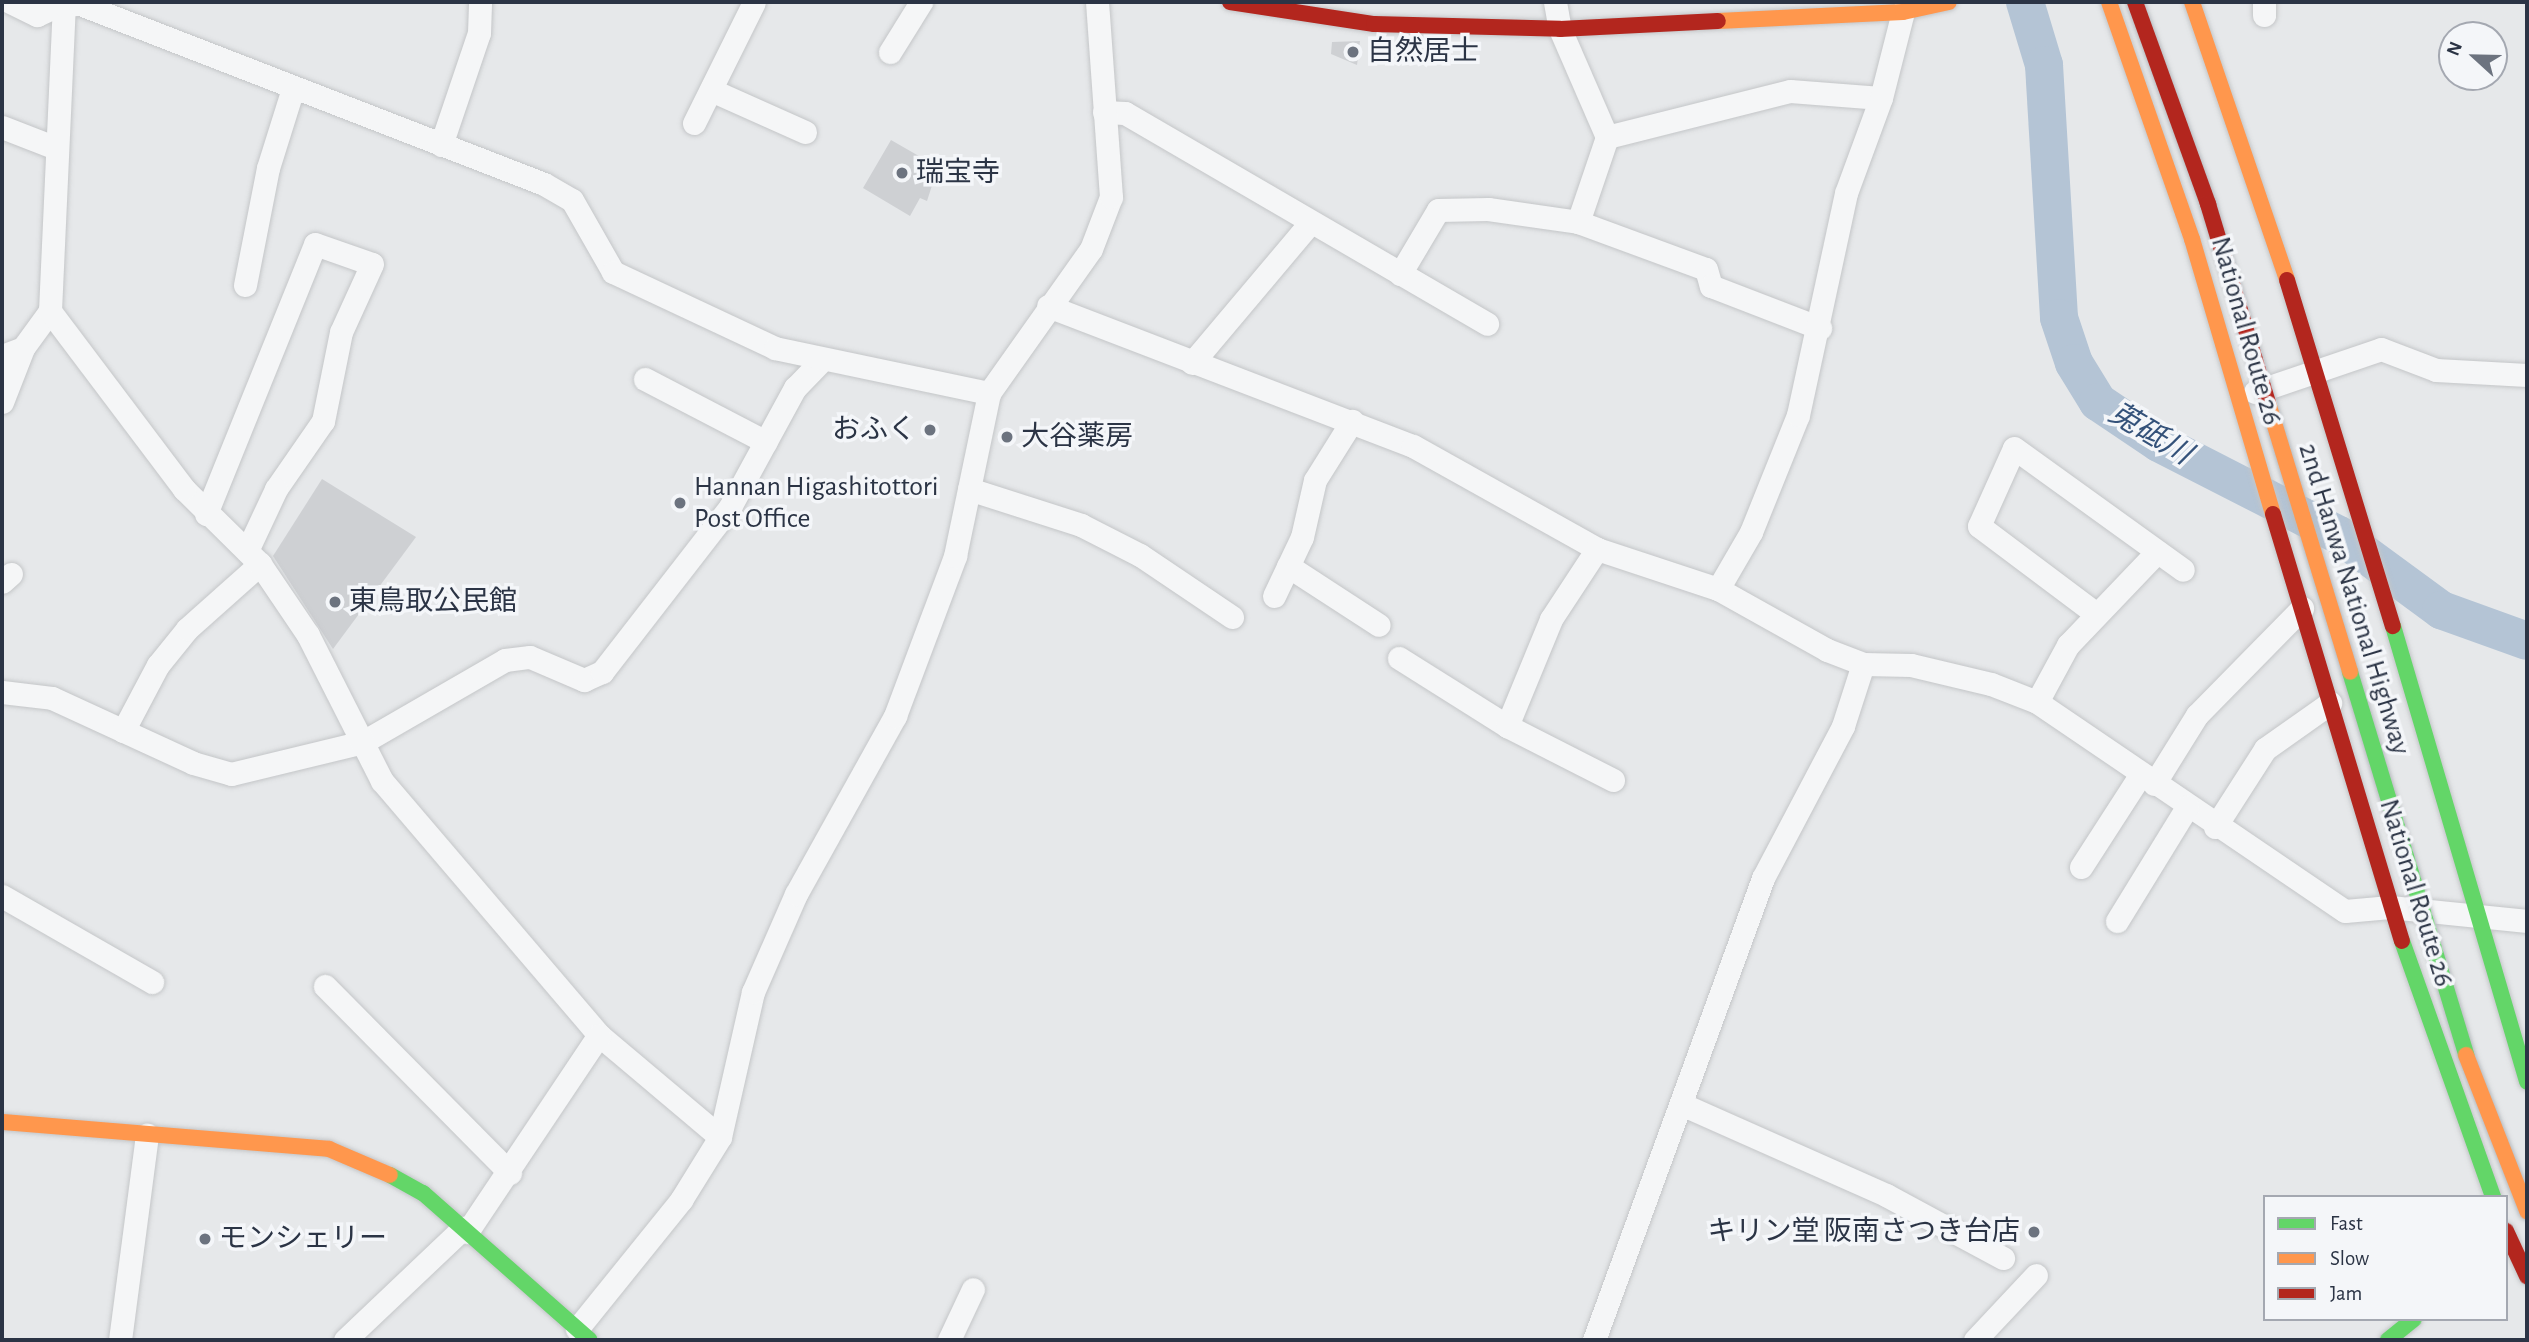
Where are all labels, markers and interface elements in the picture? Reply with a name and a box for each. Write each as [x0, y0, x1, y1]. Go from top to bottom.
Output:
north arrow [2438, 21, 2508, 91]
place label: 自然居士 [1367, 35, 1479, 69]
text: N [2444, 39, 2466, 58]
marker: 自然居士 [1345, 44, 1361, 60]
place label: 瑞宝寺 [916, 156, 1000, 190]
marker: 瑞宝寺 [894, 165, 910, 181]
street label: National Route 26 [2203, 233, 2289, 429]
water label: 莵砥川 [2102, 395, 2198, 473]
place label: おふく [832, 413, 916, 447]
place label: 大谷薬房 [1021, 420, 1133, 454]
marker: おふく [922, 422, 938, 438]
marker: 大谷薬房 [999, 429, 1015, 445]
street label: 2nd Hanwa National Highway [2291, 439, 2417, 759]
place label: Hannan Higashitottori Post Office [694, 470, 938, 536]
marker: Hannan Higashitottori Post Office [672, 495, 688, 511]
place label: 東鳥取公民館 [349, 585, 517, 619]
marker: 東鳥取公民館 [327, 594, 343, 610]
street label: National Route 26 [2372, 795, 2460, 991]
legend [2263, 1195, 2508, 1321]
text: Fast [2330, 1213, 2363, 1234]
place label: キリン堂 阪南さつき台店 [1707, 1215, 2020, 1249]
place label: モンシェリー [219, 1222, 387, 1256]
marker: キリン堂 阪南さつき台店 [2026, 1224, 2042, 1240]
marker: モンシェリー [197, 1231, 213, 1247]
text: Slow [2330, 1248, 2369, 1269]
text: Jam [2330, 1283, 2362, 1304]

